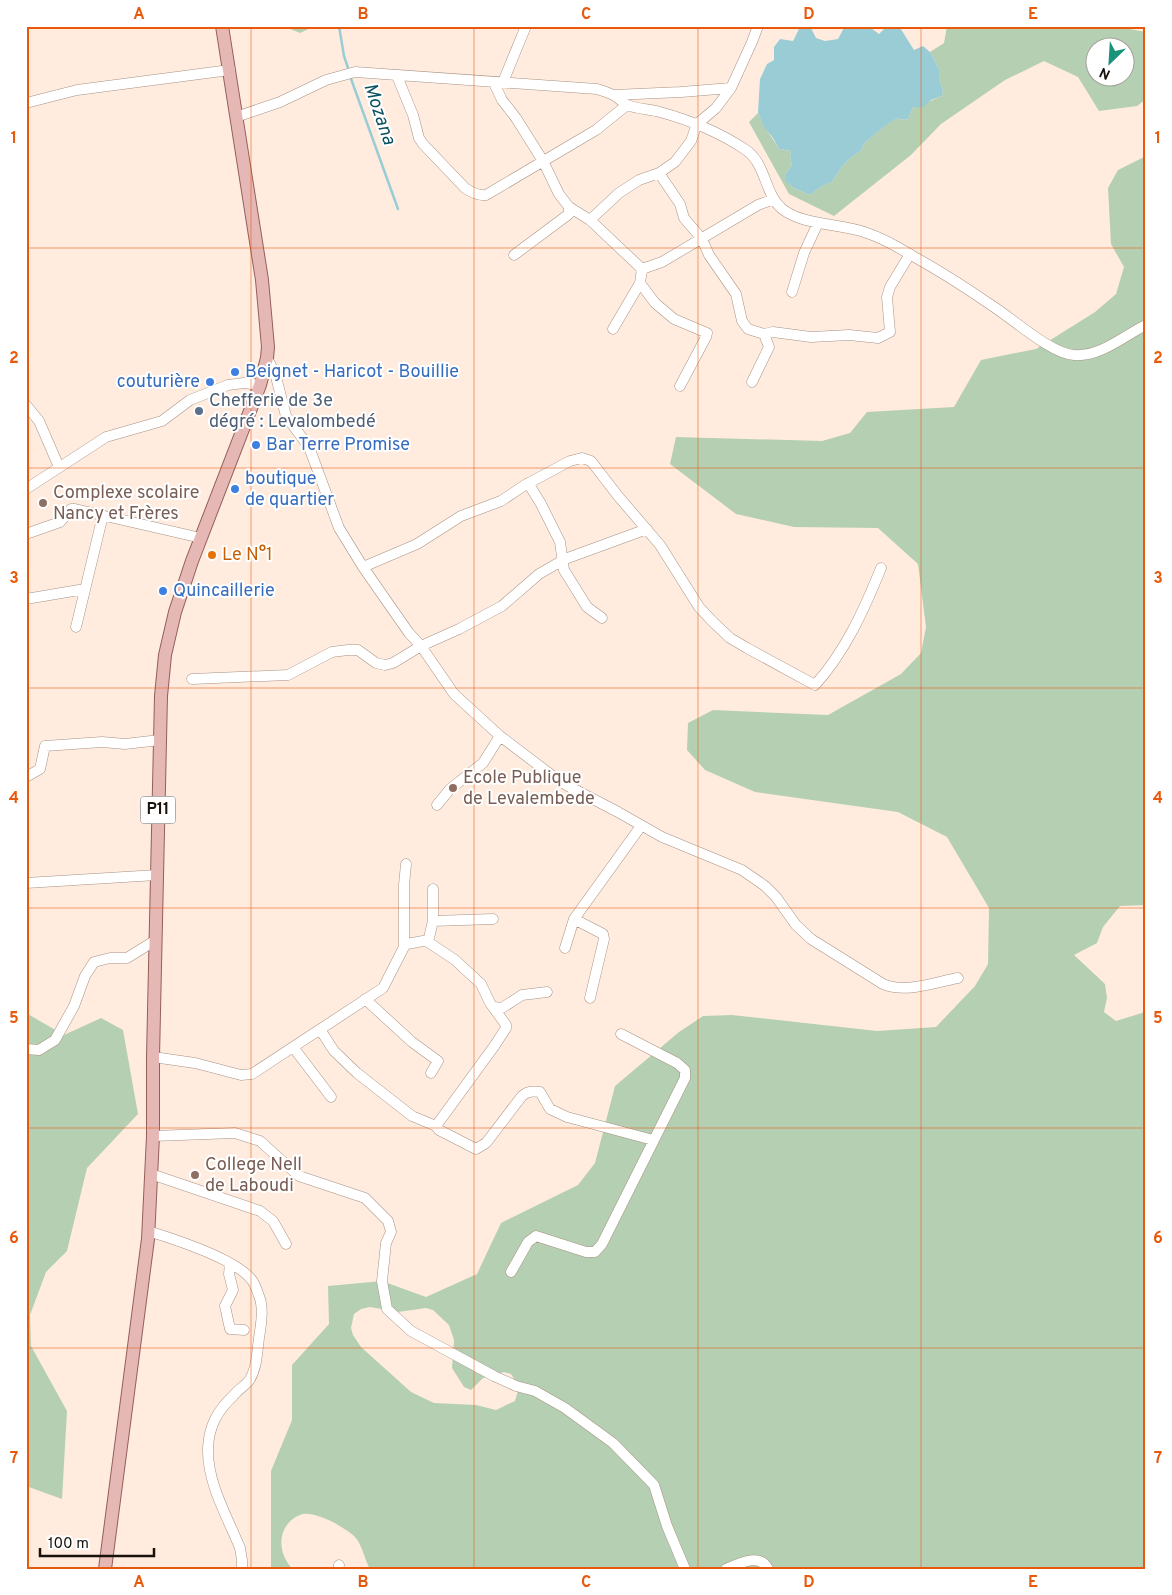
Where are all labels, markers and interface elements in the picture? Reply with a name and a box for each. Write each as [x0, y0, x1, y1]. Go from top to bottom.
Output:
text: A [133, 5, 145, 25]
text: B [357, 5, 369, 25]
text: C [581, 5, 591, 25]
text: D [803, 5, 815, 25]
text: E [1028, 5, 1038, 25]
north arrow [1084, 38, 1134, 88]
text: N [1097, 63, 1113, 82]
water label: Mozana [357, 80, 401, 148]
text: 1 [11, 129, 17, 149]
text: 1 [1155, 129, 1161, 149]
text: 2 [9, 349, 19, 369]
text: 2 [1153, 349, 1163, 369]
place label: Beignet - Haricot - Bouillie [245, 361, 459, 384]
marker: Beignet - Haricot - Bouillie [229, 366, 241, 378]
place label: couturière [117, 371, 200, 394]
marker: couturière [204, 376, 216, 388]
place label: Chefferie de 3e dégré : Levalombedé [209, 390, 376, 434]
marker: Chefferie de 3e dégré : Levalombedé [193, 405, 205, 417]
place label: Bar Terre Promise [266, 434, 410, 457]
marker: Bar Terre Promise [250, 439, 262, 451]
place label: boutique de quartier [245, 468, 334, 512]
place label: Complexe scolaire Nancy et Frères [53, 482, 199, 526]
marker: boutique de quartier [229, 483, 241, 495]
marker: Complexe scolaire Nancy et Frères [37, 497, 49, 509]
place label: Le N°1 [222, 544, 273, 567]
marker: Le N°1 [206, 549, 218, 561]
text: 3 [9, 569, 19, 589]
text: 3 [1153, 569, 1163, 589]
place label: Quincaillerie [173, 580, 275, 603]
marker: Quincaillerie [157, 585, 169, 597]
place label: Ecole Publique de Levalembede [463, 767, 595, 811]
marker: Ecole Publique de Levalembede [447, 782, 459, 794]
text: 4 [9, 789, 19, 809]
text: 4 [1153, 789, 1163, 809]
road number: P11 [140, 796, 176, 824]
text: 5 [9, 1009, 19, 1029]
text: 5 [1153, 1009, 1163, 1029]
place label: College Nell de Laboudi [205, 1154, 302, 1198]
marker: College Nell de Laboudi [189, 1169, 201, 1181]
text: 6 [9, 1229, 19, 1249]
text: 6 [1153, 1229, 1163, 1249]
text: 7 [10, 1449, 18, 1469]
text: 7 [1154, 1449, 1162, 1469]
scale bar [40, 1525, 154, 1557]
text: 100 m [48, 1535, 89, 1554]
text: A [133, 1573, 145, 1593]
text: B [357, 1573, 369, 1593]
text: C [581, 1573, 591, 1593]
text: D [803, 1573, 815, 1593]
text: E [1028, 1573, 1038, 1593]

